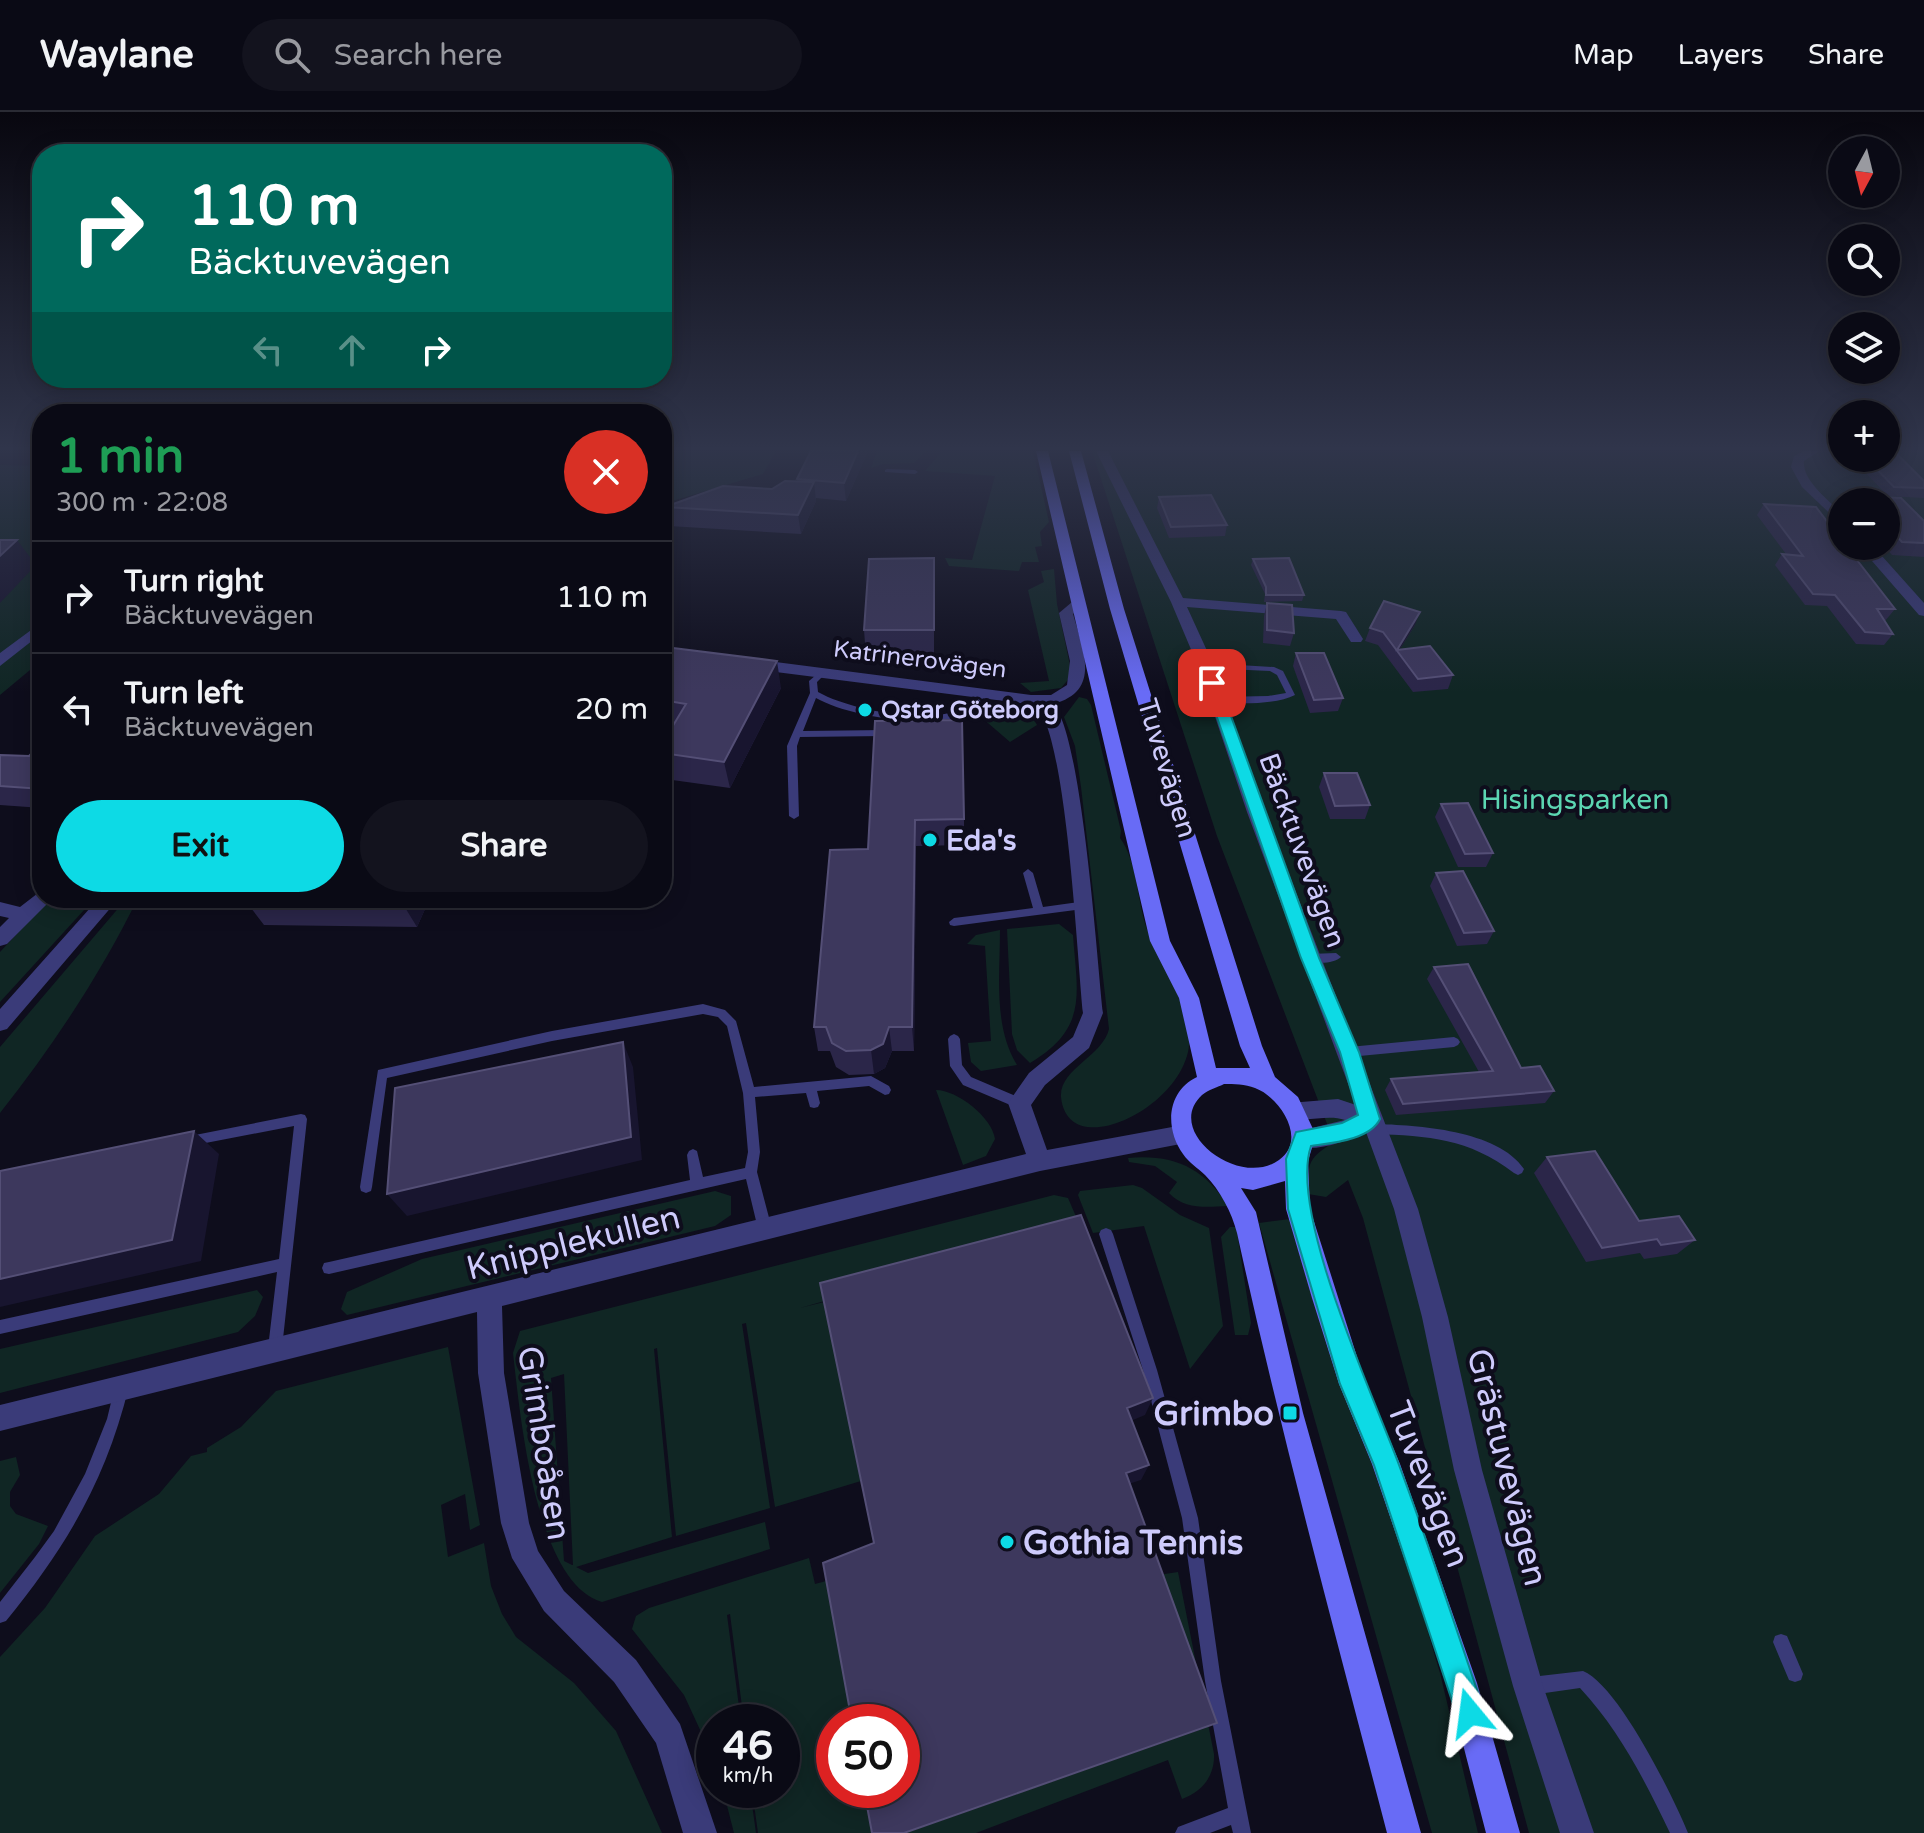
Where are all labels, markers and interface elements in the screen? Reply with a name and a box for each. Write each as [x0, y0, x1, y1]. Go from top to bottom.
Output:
search box [242, 19, 802, 91]
text: Waylane [40, 32, 194, 78]
icon: search [270, 33, 314, 77]
text: Search here [334, 37, 503, 74]
text: Map [1573, 38, 1634, 72]
text: Layers [1678, 38, 1764, 72]
text: Share [1808, 38, 1884, 72]
north arrow [1828, 136, 1900, 208]
map controls [1828, 136, 1900, 560]
text: 110 m [188, 173, 359, 240]
icon: right [56, 176, 160, 280]
button: search [1828, 224, 1900, 296]
text: Bäcktuvevägen [188, 241, 451, 284]
button: layers [1828, 312, 1900, 384]
icon: left [246, 328, 290, 372]
icon: ahead [330, 328, 374, 372]
icon: right [414, 328, 458, 372]
button: + [1828, 400, 1900, 472]
text: 1 min [56, 428, 184, 486]
button: close [564, 430, 648, 514]
text: 300 m · 22:08 [56, 487, 228, 518]
button: − [1828, 488, 1900, 560]
text: Turn right [124, 563, 264, 600]
icon: right [56, 575, 100, 619]
text: 110 m [556, 579, 648, 616]
text: Bäcktuvevägen [124, 600, 314, 631]
street label: Katrinerovägen [832, 634, 1008, 685]
pin [1178, 649, 1246, 717]
icon: arrive [1190, 661, 1234, 705]
text: Turn left [124, 675, 243, 712]
icon: left [56, 687, 100, 731]
text: 20 m [575, 691, 648, 728]
street label: Tuvevägen [1130, 695, 1204, 842]
place label: Qstar Göteborg [881, 696, 1059, 725]
marker: Qstar Göteborg [856, 701, 874, 719]
text: Bäcktuvevägen [124, 712, 314, 743]
street label: Bäcktuvevägen [1251, 748, 1353, 952]
park label: Hisingsparken [1481, 783, 1669, 817]
button: Exit [56, 800, 344, 892]
button: Share [360, 800, 648, 892]
place label: Eda's [946, 824, 1017, 858]
marker: Eda's [921, 831, 939, 849]
street label: Knipplekullen [462, 1197, 684, 1290]
street label: Grimboåsen [508, 1343, 579, 1543]
street label: Grästuvevägen [1457, 1345, 1556, 1590]
place label: Grimbo [1153, 1394, 1274, 1435]
street label: Tuvevägen [1377, 1396, 1478, 1573]
marker: Grimbo [1281, 1404, 1299, 1422]
place label: Gothia Tennis [1023, 1523, 1243, 1564]
marker: Gothia Tennis [998, 1533, 1016, 1551]
position arrow [1428, 1671, 1512, 1755]
speed limit sign: 50 [816, 1704, 920, 1808]
text: 46 [723, 1722, 773, 1770]
text: km/h [723, 1764, 773, 1788]

